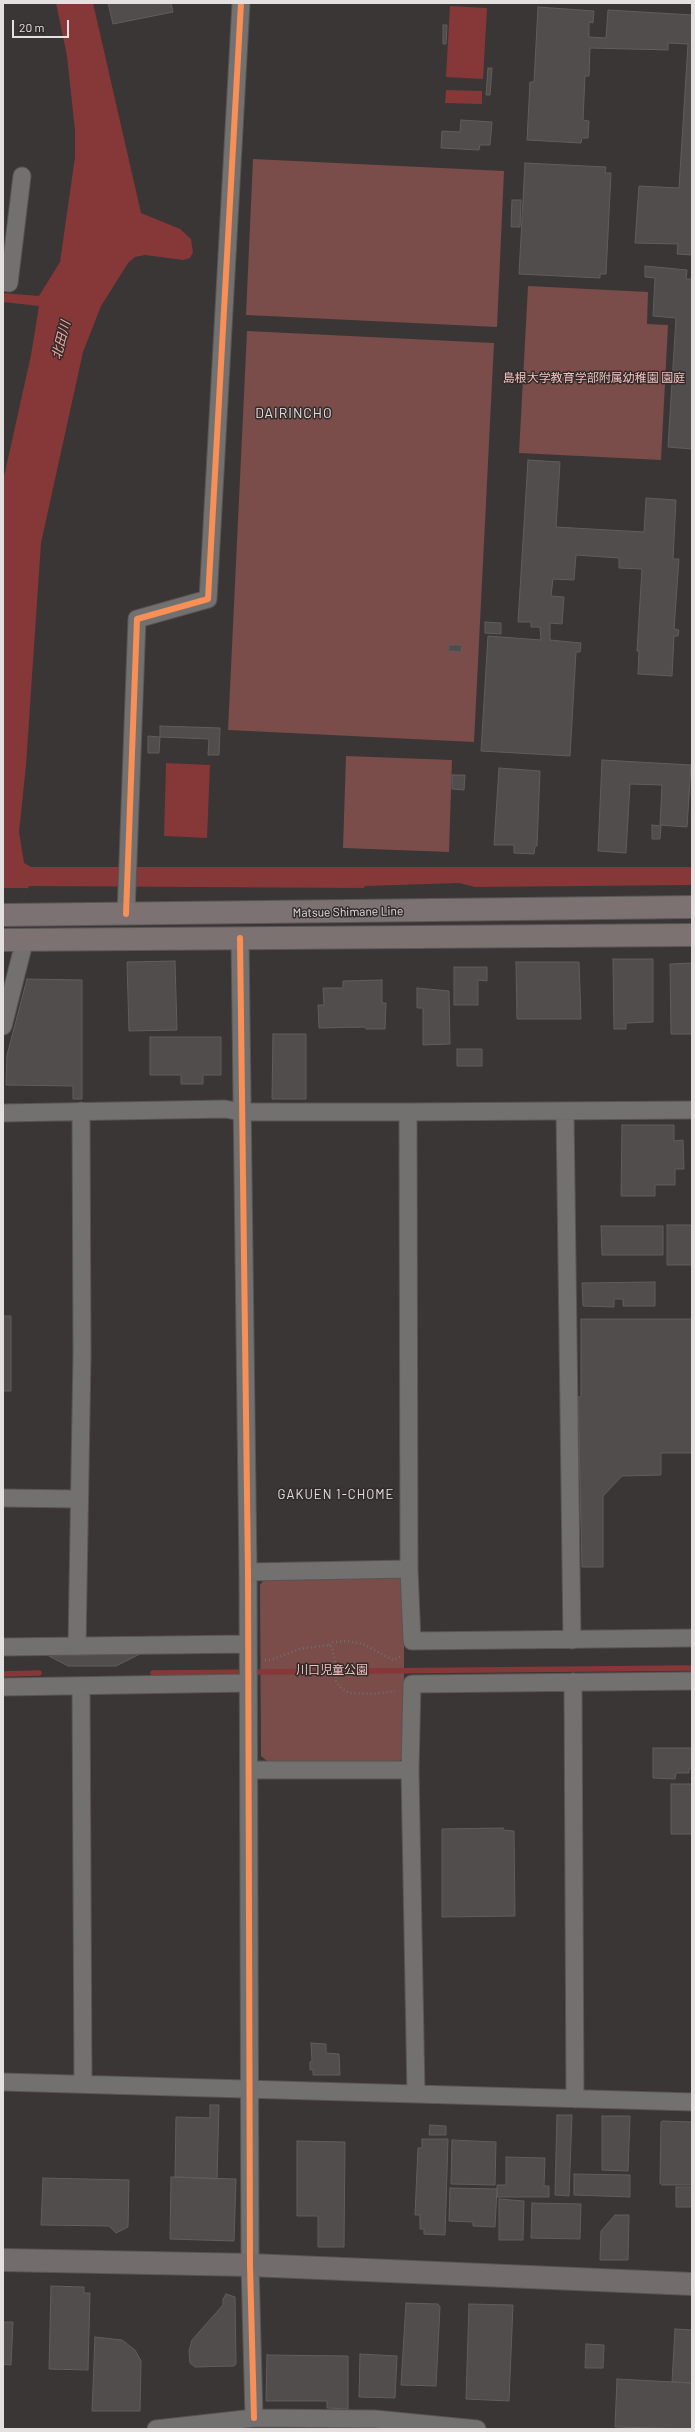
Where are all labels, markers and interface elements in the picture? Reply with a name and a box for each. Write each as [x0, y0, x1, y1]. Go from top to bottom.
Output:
scale bar [14, 12, 71, 38]
text: 20 m [19, 20, 45, 34]
water label: 北田川 [48, 319, 74, 361]
park label: 島根大学教育学部附属幼稚園 園庭 [503, 371, 685, 385]
district label: DAIRINCHO [255, 405, 333, 421]
street label: Matsue Shimane Line [293, 904, 403, 920]
district label: GAKUEN 1-CHOME [278, 1487, 394, 1503]
park label: 川口児童公園 [296, 1663, 368, 1677]

